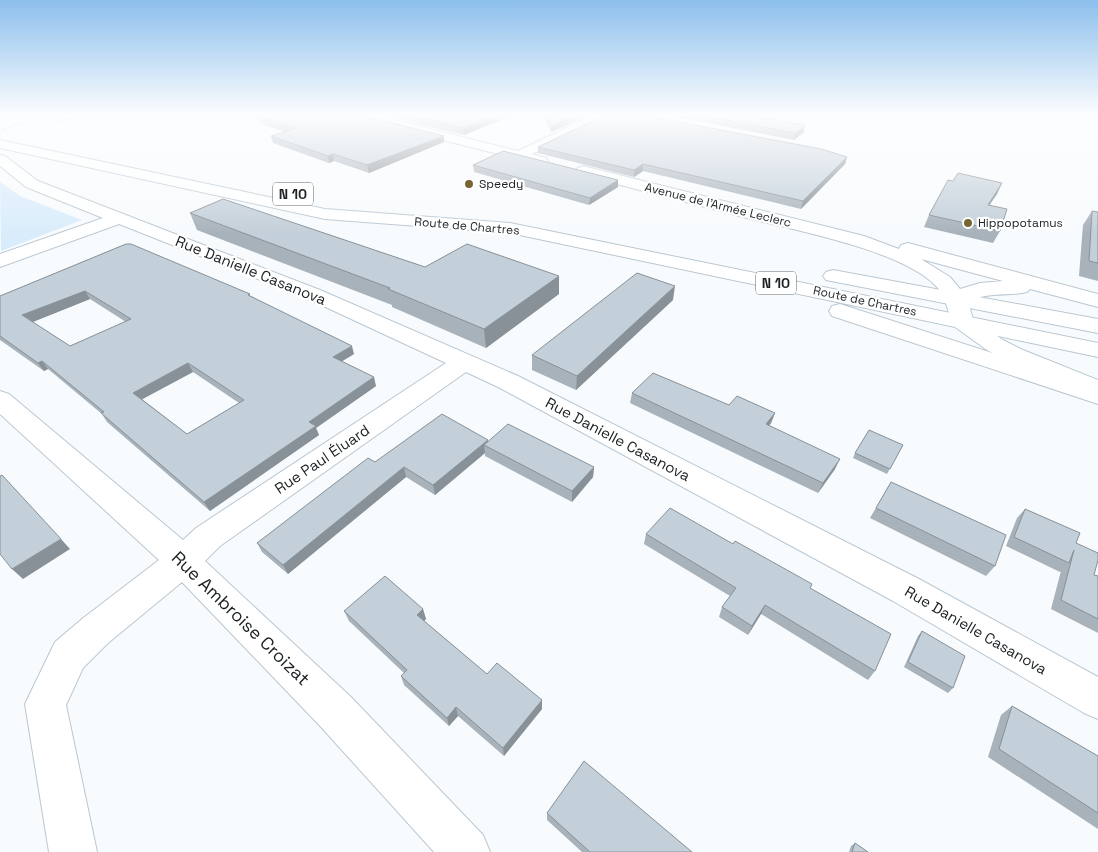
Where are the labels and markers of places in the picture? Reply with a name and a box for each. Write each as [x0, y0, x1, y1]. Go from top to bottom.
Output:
place label: Speedy [479, 176, 523, 192]
marker: Speedy [463, 178, 475, 190]
place label: Hippopotamus [978, 215, 1063, 231]
marker: Hippopotamus [962, 217, 974, 229]

